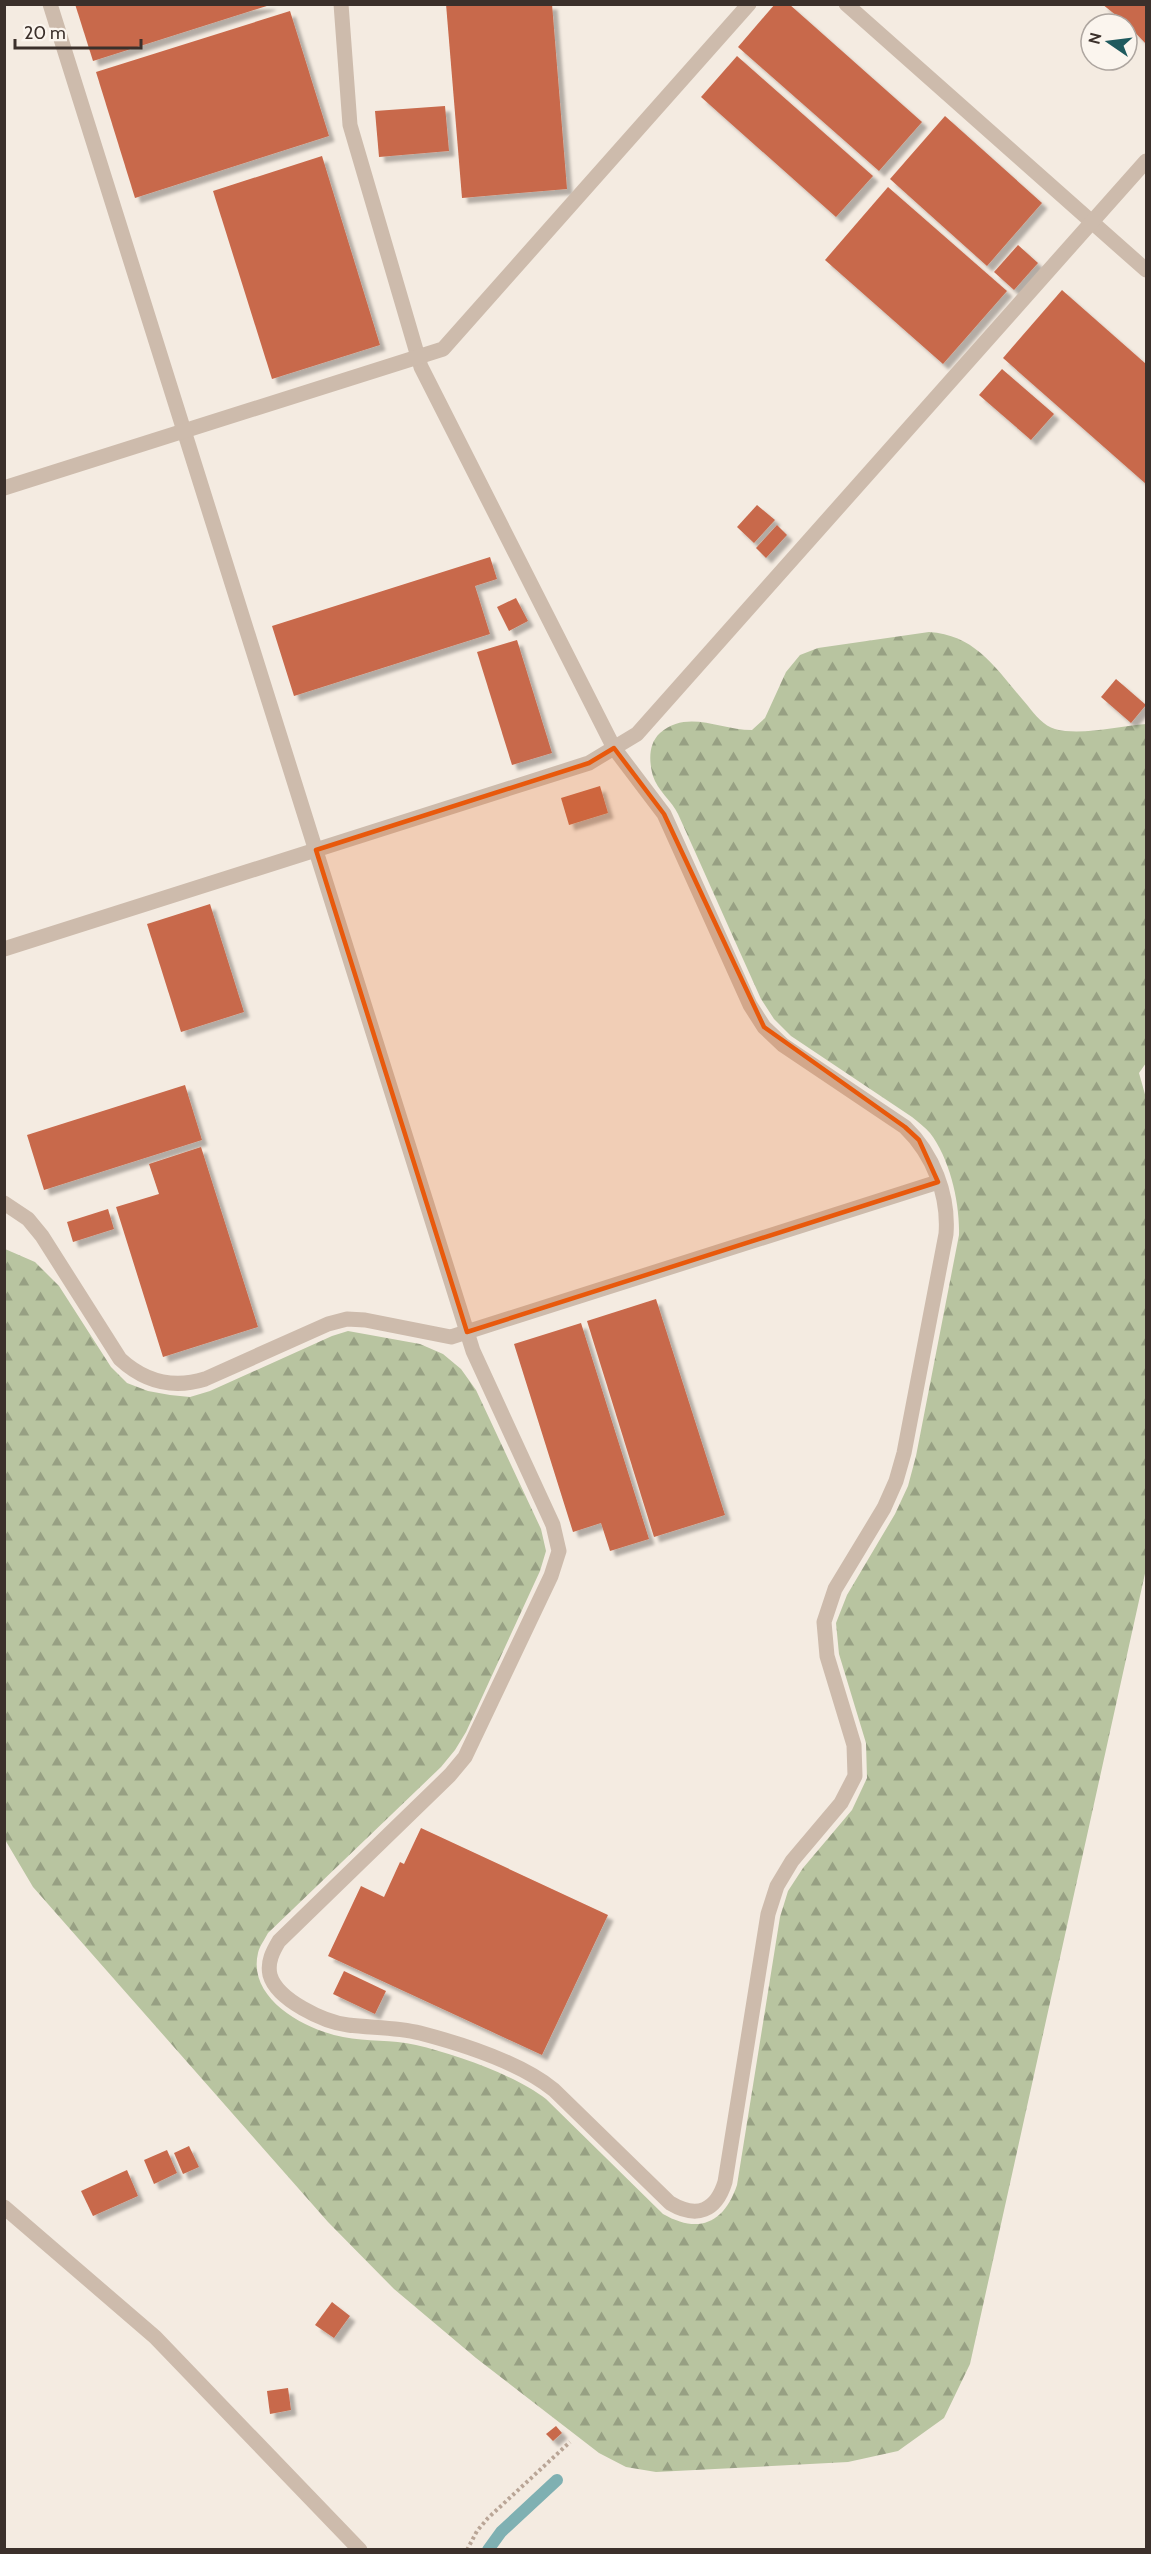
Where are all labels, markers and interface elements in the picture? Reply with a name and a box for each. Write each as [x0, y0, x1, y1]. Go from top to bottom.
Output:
scale bar [15, 12, 141, 50]
north arrow [1079, 12, 1139, 72]
text: 20 m [24, 22, 66, 44]
text: N [1084, 31, 1106, 46]

